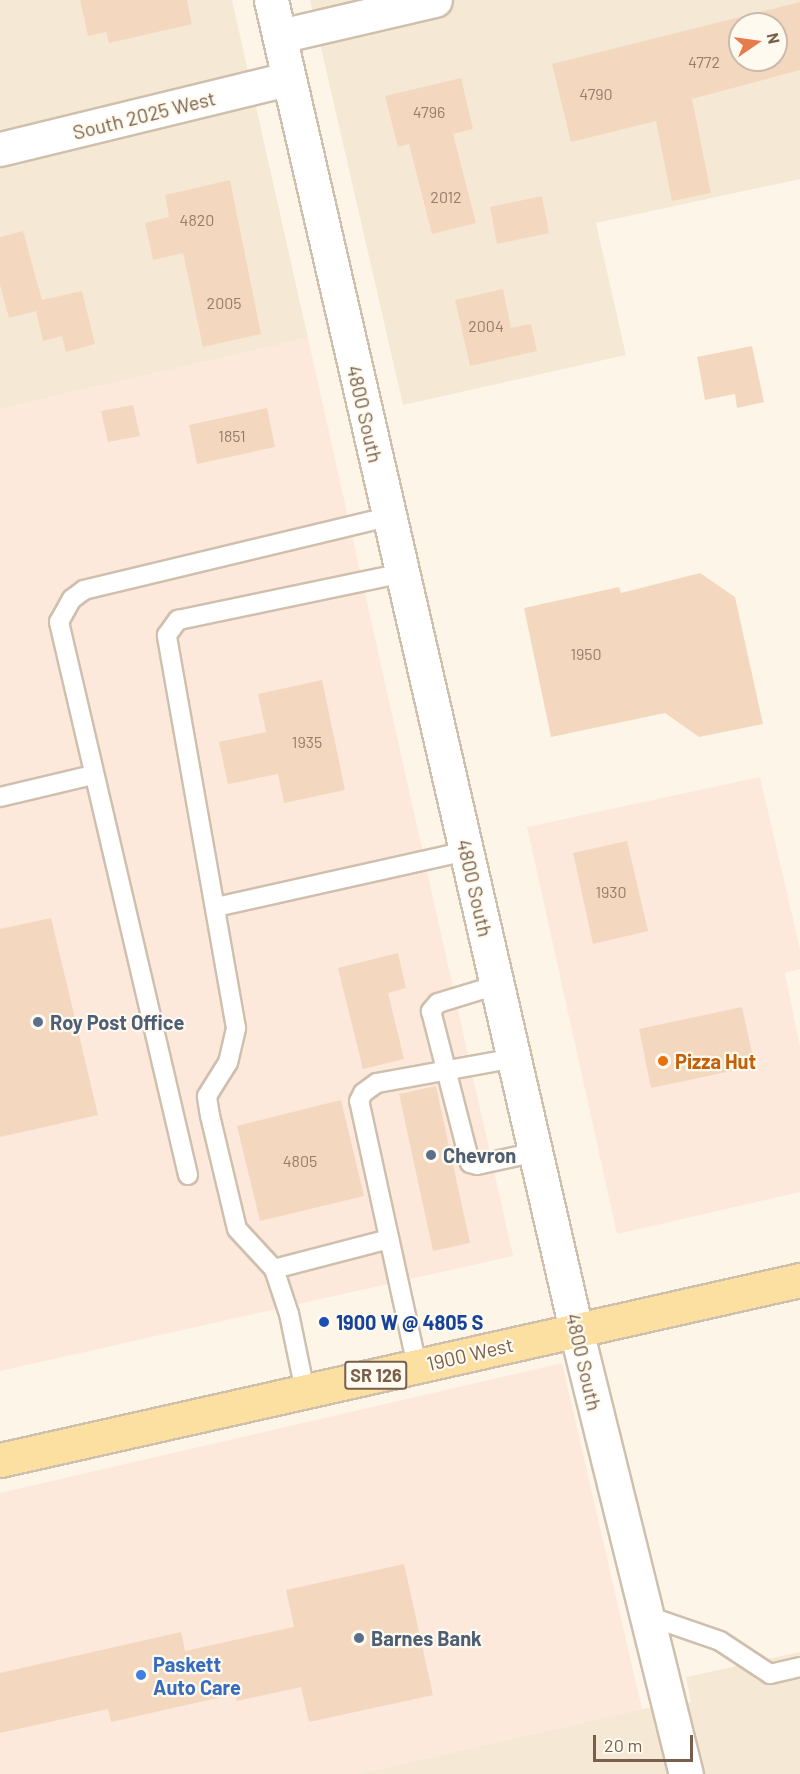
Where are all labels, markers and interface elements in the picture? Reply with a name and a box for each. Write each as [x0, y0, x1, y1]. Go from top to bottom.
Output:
north arrow [728, 12, 788, 72]
text: N [764, 31, 785, 46]
house number: 4772 [688, 52, 720, 72]
house number: 4790 [579, 84, 613, 104]
street label: South 2025 West [70, 86, 218, 144]
house number: 4796 [413, 102, 445, 122]
house number: 2012 [430, 187, 462, 207]
house number: 4820 [180, 210, 214, 230]
house number: 2005 [207, 293, 241, 313]
house number: 2004 [468, 316, 504, 336]
street label: 4800 South [342, 363, 388, 465]
house number: 1851 [218, 426, 246, 446]
house number: 1950 [570, 644, 602, 664]
house number: 1935 [292, 732, 322, 752]
street label: 4800 South [452, 837, 498, 939]
house number: 1930 [595, 882, 627, 902]
place label: Roy Post Office [50, 1010, 184, 1034]
marker: Roy Post Office [31, 1015, 45, 1029]
place label: Pizza Hut [675, 1049, 756, 1073]
marker: Pizza Hut [656, 1054, 670, 1068]
place label: Chevron [443, 1143, 516, 1167]
marker: Chevron [424, 1148, 438, 1162]
house number: 4805 [283, 1151, 317, 1171]
place label: 1900 W @ 4805 S [336, 1310, 483, 1334]
street label: 4800 South [561, 1311, 607, 1413]
marker: 1900 W @ 4805 S [317, 1315, 331, 1329]
street label: 1900 West [424, 1332, 516, 1376]
road number: SR 126 [343, 1360, 409, 1390]
place label: Barnes Bank [371, 1626, 482, 1650]
marker: Barnes Bank [352, 1631, 366, 1645]
place label: Paskett Auto Care [153, 1652, 241, 1699]
marker: Paskett Auto Care [134, 1668, 148, 1682]
scale bar [596, 1723, 696, 1761]
text: 20 m [604, 1734, 642, 1756]

